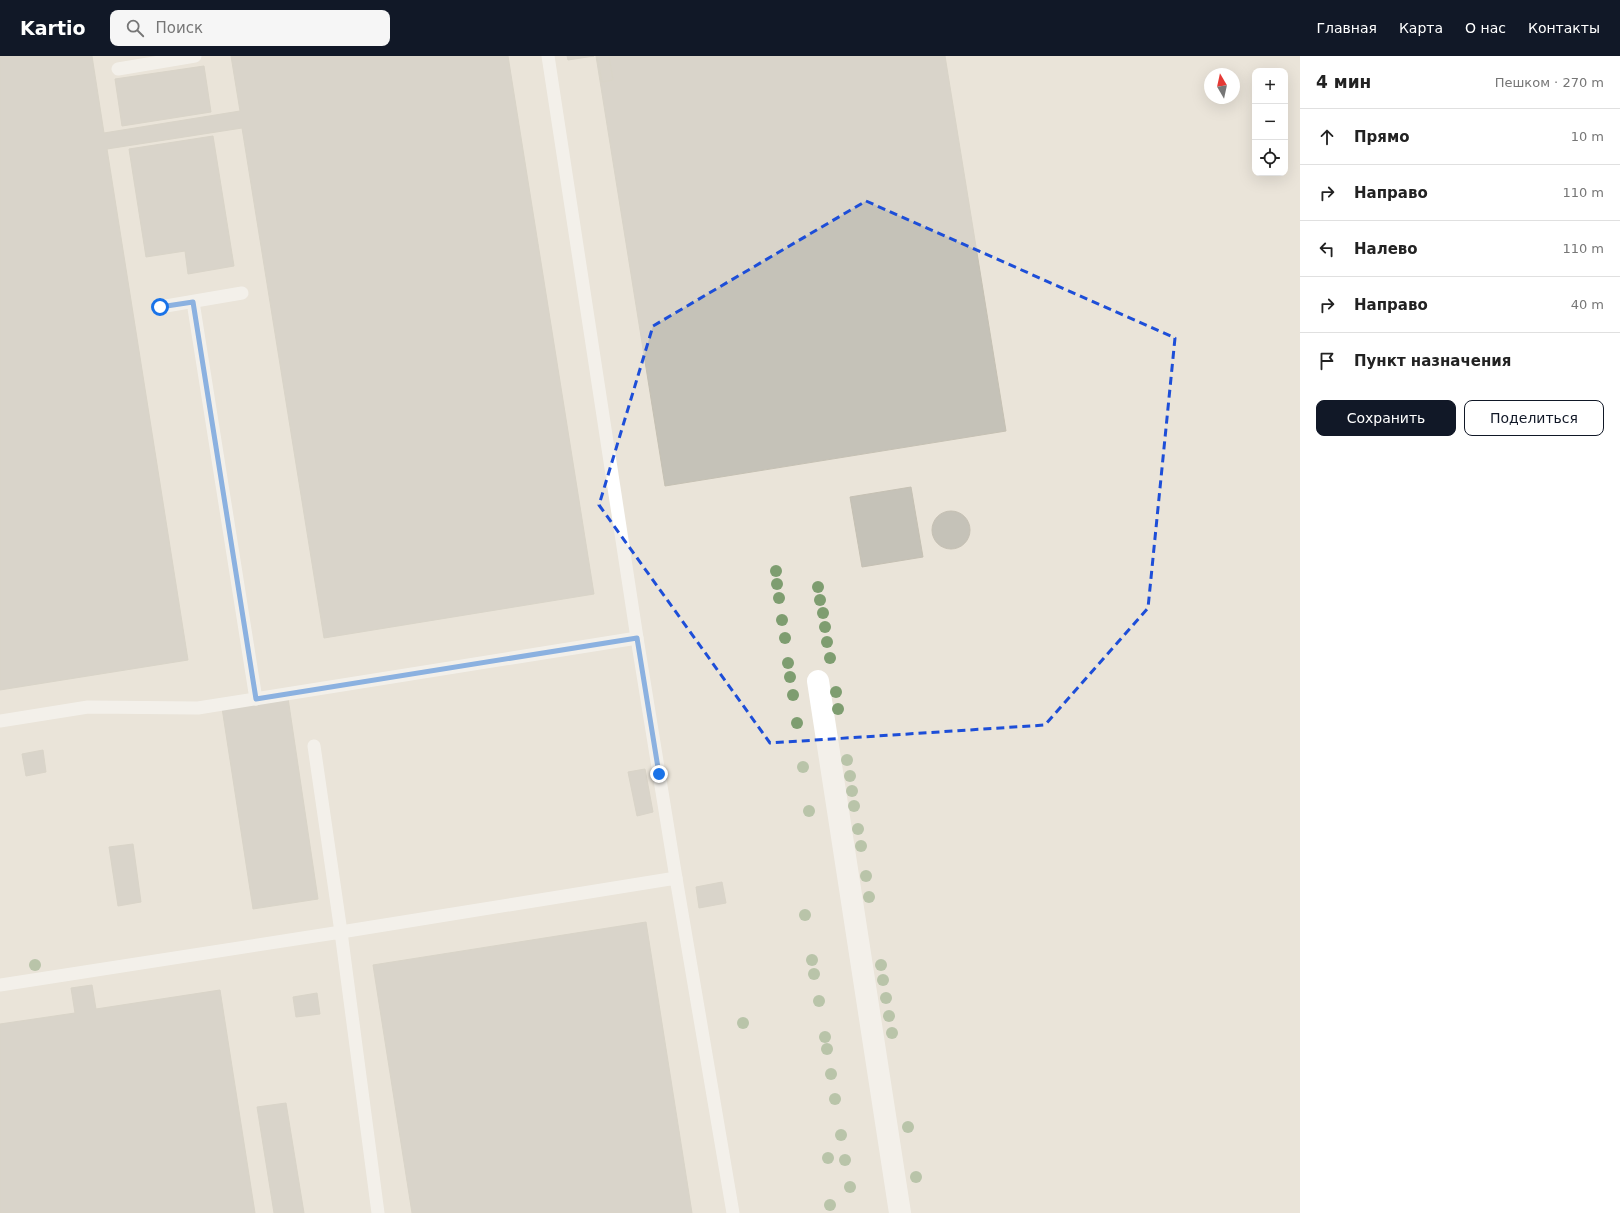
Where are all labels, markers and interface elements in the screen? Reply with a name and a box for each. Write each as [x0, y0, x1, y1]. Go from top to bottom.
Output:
search box [110, 10, 390, 46]
text: Kartio [20, 17, 86, 39]
icon: search [124, 17, 146, 39]
text: Поиск [156, 19, 203, 37]
text: Главная [1316, 20, 1377, 36]
text: Карта [1399, 20, 1443, 36]
text: О нас [1465, 20, 1506, 36]
text: Контакты [1528, 20, 1600, 36]
north arrow [1204, 68, 1240, 104]
map controls [1252, 68, 1288, 176]
button: + [1252, 68, 1288, 104]
text: 4 мин [1316, 72, 1371, 92]
text: Пешком · 270 m [1495, 75, 1604, 90]
button: − [1252, 104, 1288, 140]
icon: ahead [1316, 126, 1338, 148]
text: Прямо [1354, 128, 1410, 146]
text: 10 m [1571, 129, 1604, 144]
button: locate [1252, 140, 1288, 176]
icon: right [1316, 182, 1338, 204]
text: Направо [1354, 184, 1428, 202]
text: 110 m [1562, 185, 1604, 200]
icon: left [1316, 238, 1338, 260]
text: Налево [1354, 240, 1418, 258]
text: 110 m [1562, 241, 1604, 256]
icon: right [1316, 294, 1338, 316]
text: Направо [1354, 296, 1428, 314]
text: 40 m [1571, 297, 1604, 312]
route start [151, 298, 169, 316]
icon: arrive [1316, 350, 1338, 372]
text: Пункт назначения [1354, 352, 1511, 370]
button: Сохранить [1316, 400, 1456, 436]
button: Поделиться [1464, 400, 1604, 436]
route end [650, 765, 668, 783]

